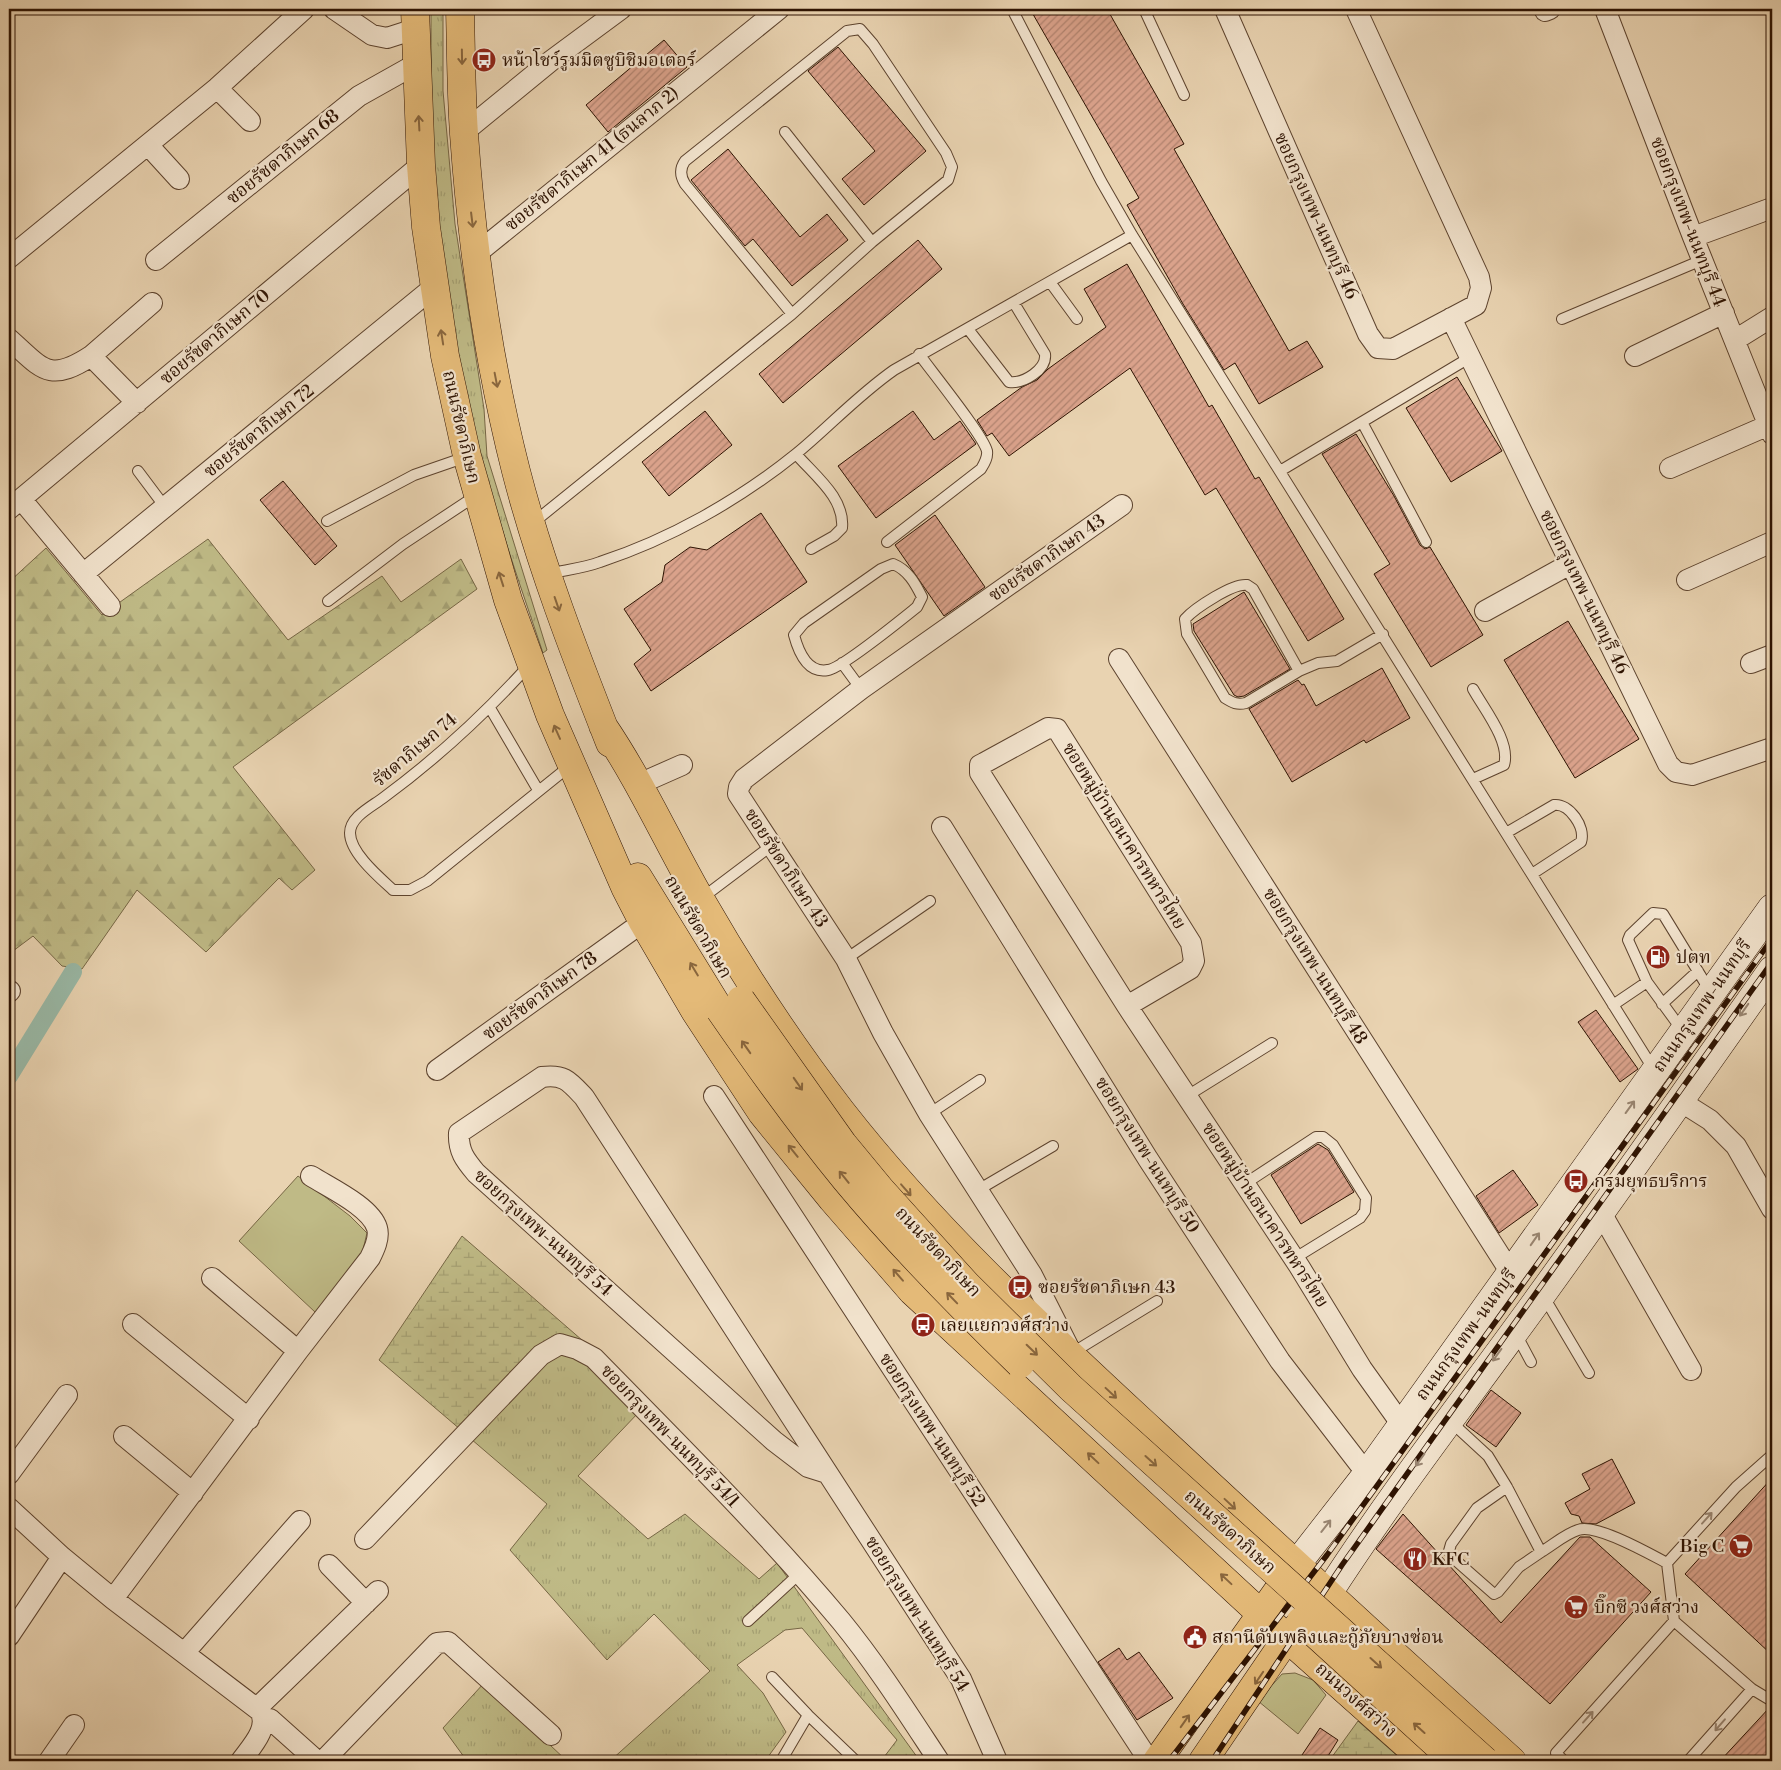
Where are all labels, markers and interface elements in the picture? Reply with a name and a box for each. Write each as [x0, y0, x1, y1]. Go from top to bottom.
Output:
bus stop icon: หน้าโชว์รูมมิตซูบิชิมอเตอร์ [471, 47, 497, 73]
place label: หน้าโชว์รูมมิตซูบิชิมอเตอร์ [502, 47, 697, 72]
one-way arrow [457, 49, 466, 65]
street label: ซอยรัชดาภิเษก 41 (ธนลาภ 2) [500, 82, 684, 236]
street label: ซอยรัชดาภิเษก 68 [222, 104, 344, 210]
one-way arrow [414, 115, 424, 132]
street label: ซอยกรุงเทพ-นนทบุรี 46 [1269, 129, 1363, 303]
street label: ซอยกรุงเทพ-นนทบุรี 44 [1645, 134, 1731, 310]
one-way arrow [467, 211, 477, 227]
street label: ซอยรัชดาภิเษก 70 [155, 284, 275, 390]
one-way arrow [436, 329, 446, 345]
street label: ถนนรัชดาภิเษก [437, 368, 485, 486]
one-way arrow [492, 372, 502, 388]
street label: ซอยรัชดาภิเษก 72 [199, 379, 319, 483]
street label: ซอยกรุงเทพ-นนทบุรี 46 [1534, 506, 1634, 678]
street label: ซอยรัชดาภิเษก 43 [984, 509, 1110, 607]
one-way arrow [496, 572, 506, 588]
one-way arrow [553, 596, 562, 612]
street label: รัชดาภิเษก 74 [368, 708, 462, 792]
one-way arrow [552, 725, 562, 740]
street label: ซอยหมู่บ้านธนาคารทหารไทย [1057, 738, 1192, 934]
street label: ซอยรัชดาภิเษก 43 [739, 804, 833, 932]
street label: ถนนรัชดาภิเษก [659, 871, 737, 983]
street label: ซอยกรุงเทพ-นนทบุรี 48 [1258, 884, 1372, 1048]
street label: ถนนกรุงเทพ-นนทบุรี [1647, 935, 1757, 1077]
fuel station icon: ปตท [1645, 944, 1671, 970]
place label: ปตท [1676, 946, 1711, 969]
street label: ซอยรัชดาภิเษก 78 [478, 947, 602, 1045]
one-way arrow [689, 962, 699, 976]
one-way arrow [1739, 1003, 1749, 1017]
one-way arrow [741, 1040, 751, 1054]
street label: ซอยกรุงเทพ-นนทบุรี 50 [1089, 1072, 1205, 1238]
one-way arrow [793, 1077, 803, 1091]
one-way arrow [1625, 1100, 1635, 1114]
street label: ซอยหมู่บ้านธนาคารทหารไทย [1196, 1118, 1334, 1312]
one-way arrow [787, 1145, 798, 1158]
street label: ซอยกรุงเทพ-นนทบุรี 54 [469, 1164, 618, 1302]
bus stop icon: กรมยุทธบริการ [1563, 1168, 1589, 1194]
place label: กรมยุทธบริการ [1594, 1170, 1707, 1193]
one-way arrow [838, 1171, 849, 1184]
one-way arrow [901, 1183, 912, 1196]
street label: ถนนรัชดาภิเษก [890, 1202, 986, 1302]
one-way arrow [1530, 1232, 1540, 1246]
street label: ถนนกรุงเทพ-นนทบุรี [1410, 1265, 1522, 1405]
one-way arrow [893, 1269, 904, 1282]
bus stop icon: ซอยรัชดาภิเษก 43 [1007, 1274, 1033, 1300]
place label: ซอยรัชดาภิเษก 43 [1038, 1276, 1175, 1299]
one-way arrow [946, 1291, 958, 1304]
bus stop icon: เลยแยกวงศ์สว่าง [910, 1312, 936, 1338]
place label: เลยแยกวงศ์สว่าง [940, 1314, 1069, 1337]
one-way arrow [1026, 1344, 1038, 1356]
one-way arrow [1491, 1348, 1502, 1361]
street label: ซอยกรุงเทพ-นนทบุรี 52 [874, 1349, 990, 1511]
street label: ซอยกรุงเทพ-นนทบุรี 54/1 [596, 1359, 745, 1513]
one-way arrow [1104, 1387, 1117, 1399]
one-way arrow [1087, 1452, 1100, 1464]
one-way arrow [1415, 1453, 1426, 1466]
one-way arrow [1145, 1455, 1158, 1466]
street label: ถนนรัชดาภิเษก [1179, 1485, 1281, 1579]
one-way arrow [1223, 1498, 1236, 1510]
one-way arrow [1702, 1512, 1713, 1525]
one-way arrow [1321, 1520, 1332, 1533]
street label: ซอยกรุงเทพ-นนทบุรี 54 [860, 1532, 974, 1696]
supermarket icon: Big C [1728, 1533, 1754, 1559]
place label: Big C [1679, 1535, 1724, 1558]
restaurant icon: KFC [1402, 1546, 1428, 1572]
place label: KFC [1432, 1548, 1469, 1571]
one-way arrow [1219, 1574, 1232, 1585]
place label: บิ๊กซี วงศ์สว่าง [1594, 1593, 1699, 1619]
supermarket icon: บิ๊กซี วงศ์สว่าง [1563, 1594, 1589, 1620]
public building icon: สถานีดับเพลิงและกู้ภัยบางซ่อน [1182, 1624, 1208, 1650]
place label: สถานีดับเพลิงและกู้ภัยบางซ่อน [1212, 1626, 1443, 1649]
street label: ถนนวงศ์สว่าง [1310, 1657, 1402, 1743]
one-way arrow [1369, 1657, 1382, 1668]
one-way arrow [1254, 1671, 1264, 1685]
one-way arrow [1582, 1710, 1594, 1723]
one-way arrow [1180, 1715, 1190, 1729]
one-way arrow [1714, 1719, 1726, 1732]
one-way arrow [1412, 1723, 1425, 1734]

